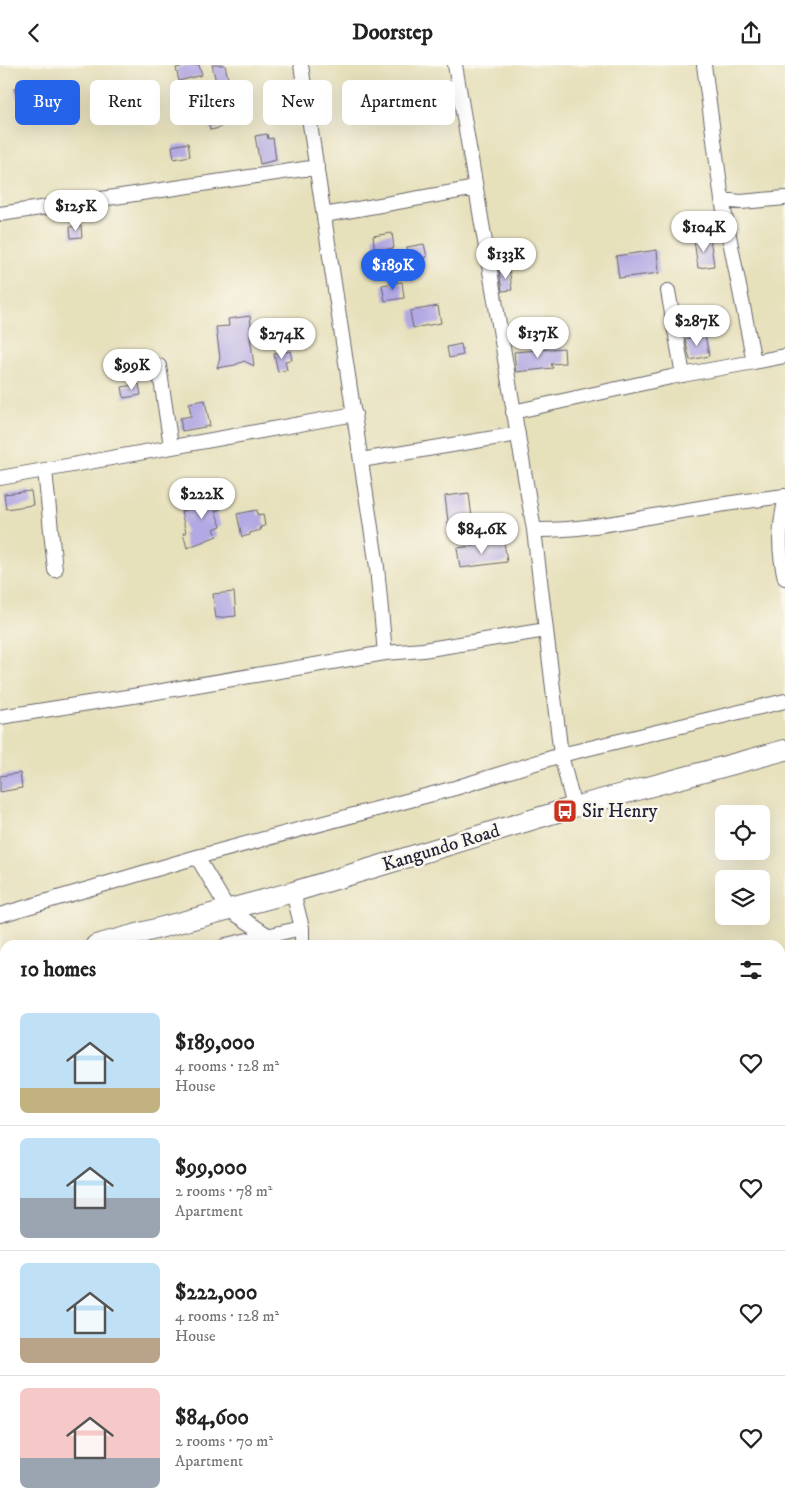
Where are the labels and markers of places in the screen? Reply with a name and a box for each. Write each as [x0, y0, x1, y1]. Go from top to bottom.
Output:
pin: $125K [41, 189, 111, 232]
pin: $104K [669, 211, 739, 253]
pin: $133K [471, 237, 541, 280]
pin: $189K [358, 249, 428, 291]
pin: $287K [662, 305, 732, 347]
pin: $274K [247, 317, 317, 360]
pin: $137K [503, 317, 573, 359]
pin: $99K [102, 349, 162, 391]
pin: $222K [167, 477, 237, 520]
pin: $84.6K [441, 513, 523, 555]
bus stop icon: Sir Henry [552, 798, 578, 824]
place label: Sir Henry [582, 800, 659, 823]

